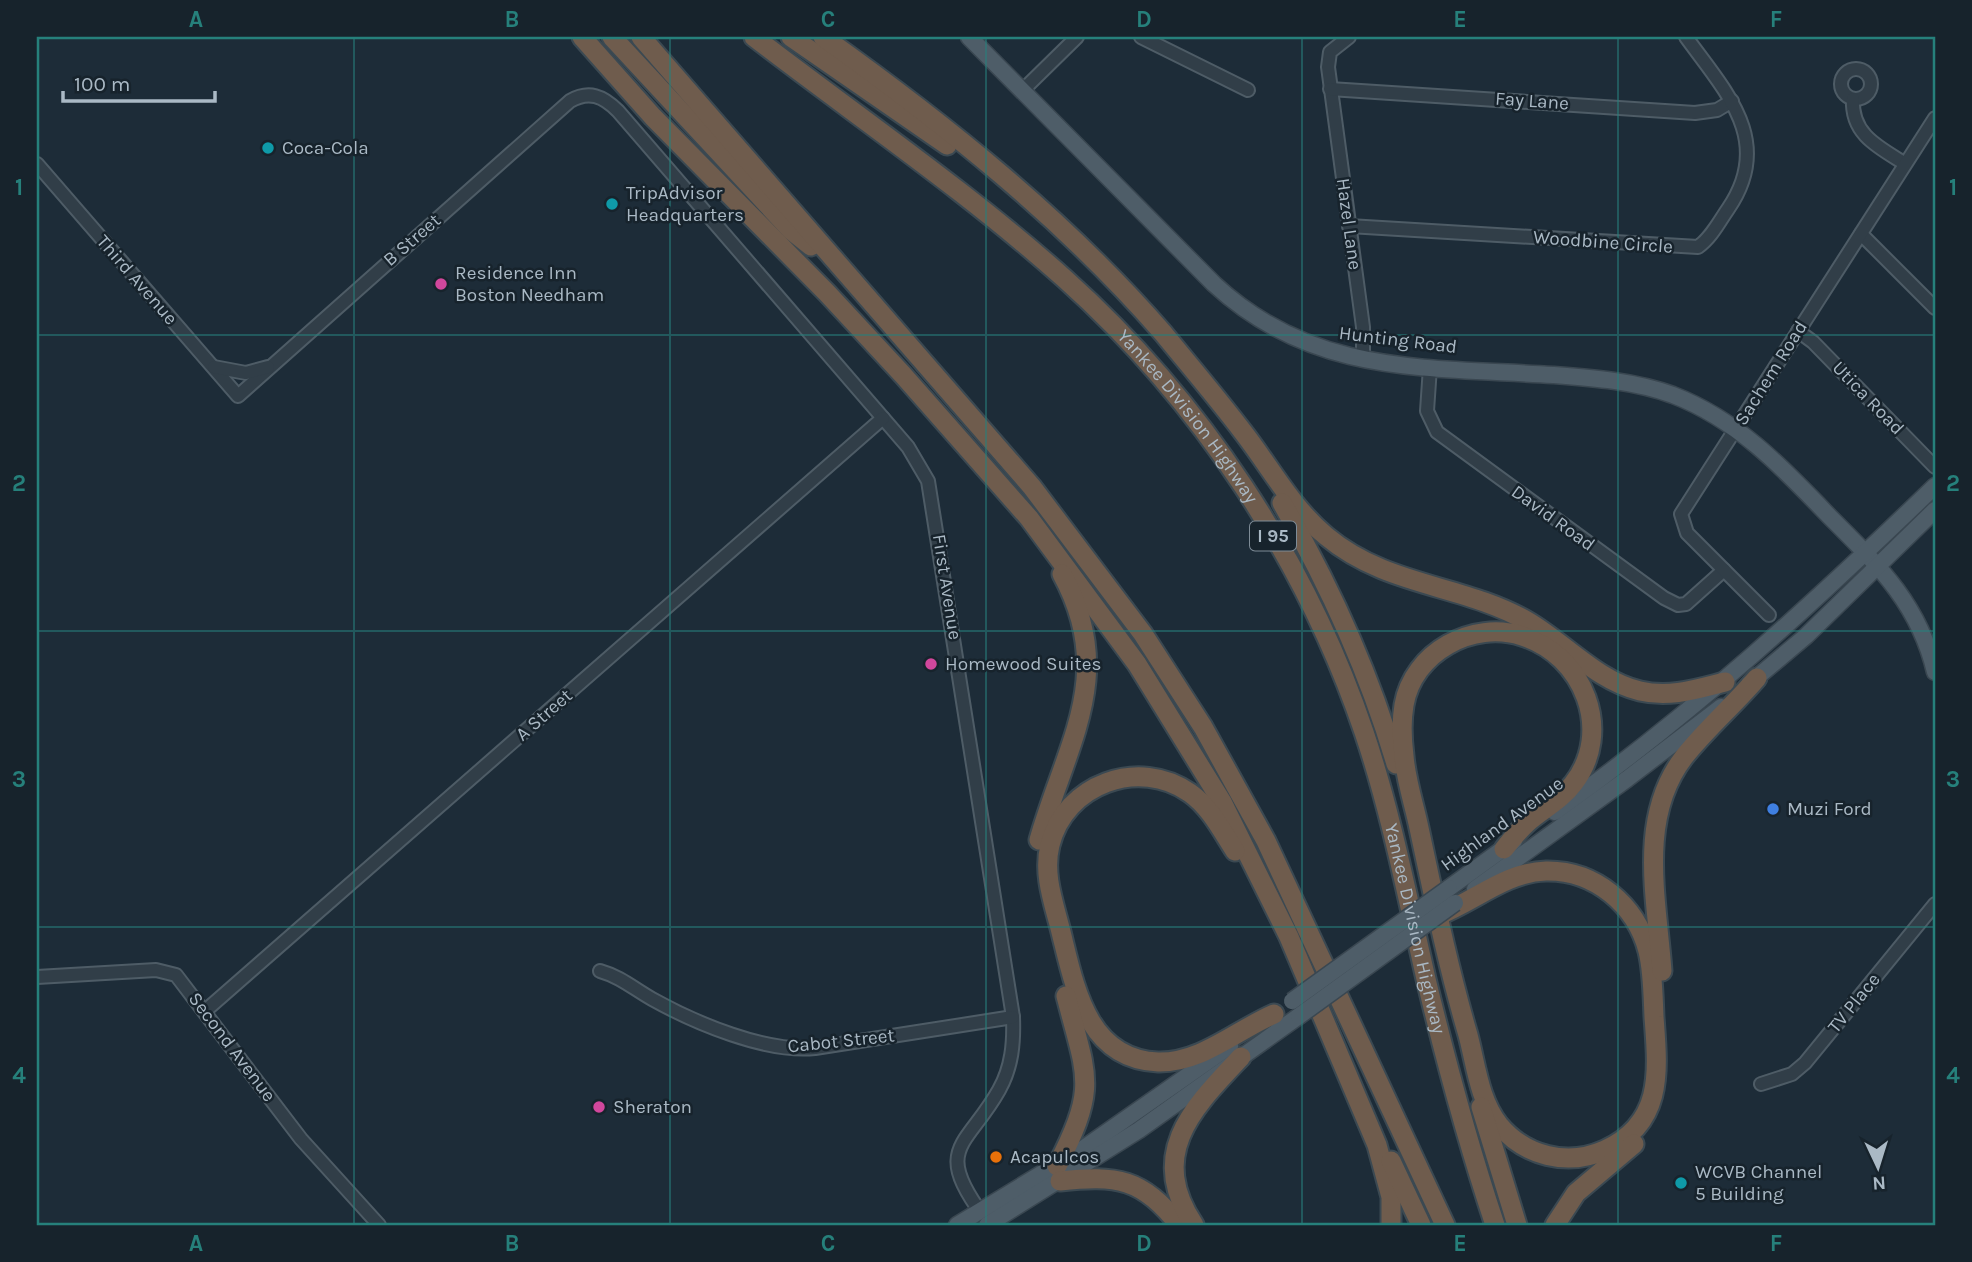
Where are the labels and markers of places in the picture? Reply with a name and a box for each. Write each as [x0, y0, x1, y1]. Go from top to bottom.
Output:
place label: Coca-Cola [282, 137, 369, 159]
marker: Coca-Cola [260, 140, 276, 156]
place label: TripAdvisor Headquarters [626, 182, 744, 226]
marker: TripAdvisor Headquarters [604, 196, 620, 212]
place label: Residence Inn Boston Needham [455, 262, 604, 306]
marker: Residence Inn Boston Needham [433, 276, 449, 292]
place label: Homewood Suites [945, 653, 1101, 675]
marker: Homewood Suites [923, 656, 939, 672]
place label: Muzi Ford [1787, 798, 1872, 820]
marker: Muzi Ford [1765, 801, 1781, 817]
place label: Sheraton [613, 1096, 692, 1118]
marker: Sheraton [591, 1099, 607, 1115]
place label: Acapulcos [1010, 1146, 1099, 1168]
marker: Acapulcos [988, 1149, 1004, 1165]
place label: WCVB Channel 5 Building [1695, 1161, 1822, 1205]
marker: WCVB Channel 5 Building [1673, 1175, 1689, 1191]

